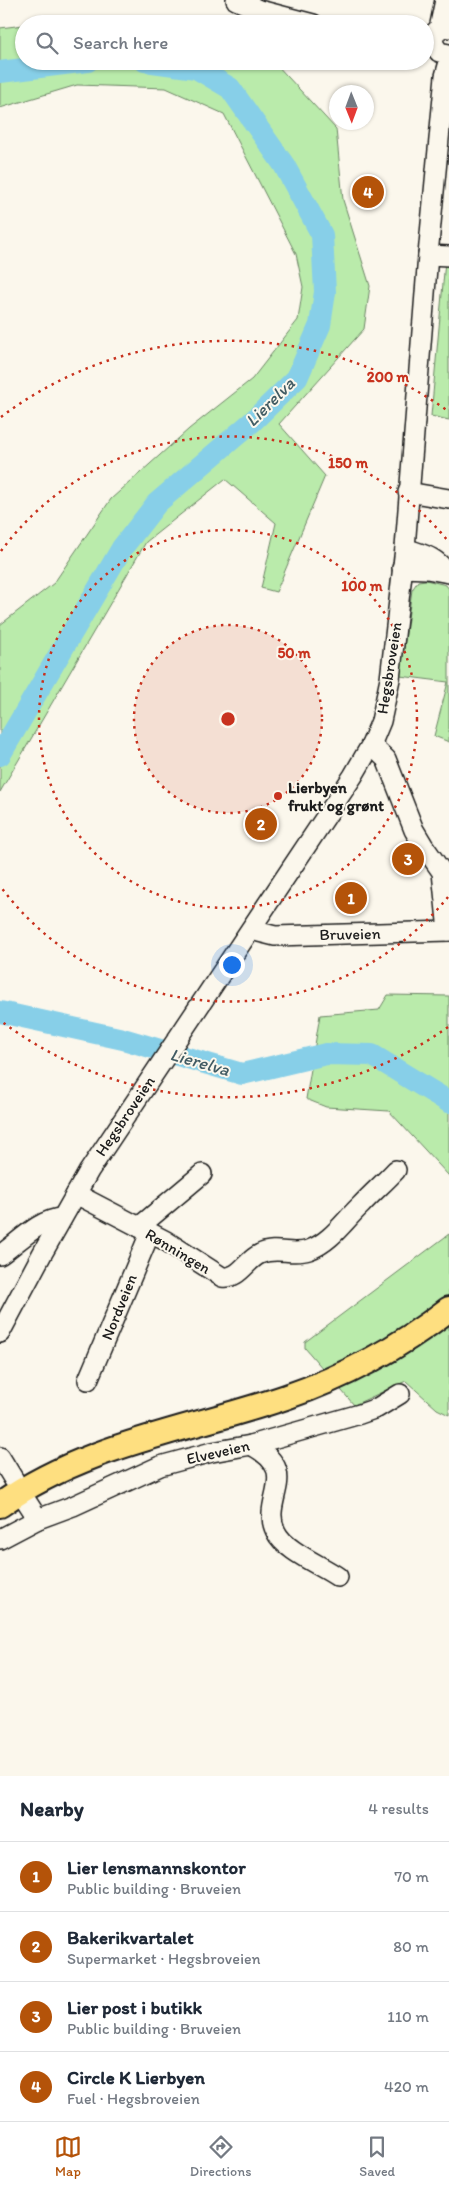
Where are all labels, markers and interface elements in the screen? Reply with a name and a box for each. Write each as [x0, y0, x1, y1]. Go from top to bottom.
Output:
search box [15, 15, 434, 70]
icon: search [33, 29, 61, 57]
text: Search here [73, 31, 168, 54]
north arrow [329, 85, 374, 130]
pin: 4 [352, 173, 384, 211]
text: 200 m [367, 368, 410, 386]
water label: Lierelva [241, 372, 300, 431]
text: 150 m [328, 454, 368, 472]
text: 100 m [341, 577, 383, 595]
street label: Hegsbroveien [372, 621, 406, 715]
text: 50 m [277, 644, 311, 662]
centre of rings [219, 710, 237, 728]
place label: Lierbyen frukt og grønt [288, 778, 384, 816]
marker: Lierbyen frukt og grønt [272, 790, 284, 802]
pin: 2 [245, 805, 277, 843]
pin: 3 [392, 840, 424, 878]
pin: 1 [335, 879, 367, 917]
street label: Bruveien [319, 924, 381, 944]
your location [219, 952, 245, 978]
water label: Lierelva [168, 1043, 233, 1081]
street label: Hegsbroveien [91, 1072, 159, 1160]
street label: Rønningen [142, 1224, 215, 1278]
street label: Nordveien [97, 1271, 141, 1343]
street label: Elveveien [185, 1436, 251, 1468]
text: Nearby [20, 1796, 84, 1821]
text: 4 results [368, 1799, 429, 1818]
text: Lier lensmannskontor [67, 1856, 246, 1879]
text: 1 [32, 1867, 40, 1886]
text: 70 m [394, 1867, 429, 1886]
text: Public building · Bruveien [67, 1879, 241, 1898]
text: Bakerikvartalet [67, 1926, 194, 1949]
text: 2 [32, 1937, 40, 1956]
text: 80 m [393, 1937, 429, 1956]
text: Supermarket · Hegsbroveien [67, 1949, 261, 1968]
text: Lier post i butikk [67, 1996, 202, 2019]
text: 3 [32, 2007, 40, 2026]
text: 110 m [387, 2007, 429, 2026]
text: Public building · Bruveien [67, 2019, 241, 2038]
text: Circle K Lierbyen [67, 2066, 205, 2089]
text: 4 [31, 2077, 41, 2096]
text: 420 m [384, 2077, 429, 2096]
text: Fuel · Hegsbroveien [67, 2089, 200, 2108]
tab: Map [54, 2133, 82, 2180]
tab: Directions [190, 2133, 251, 2180]
tab: Saved [359, 2133, 395, 2180]

